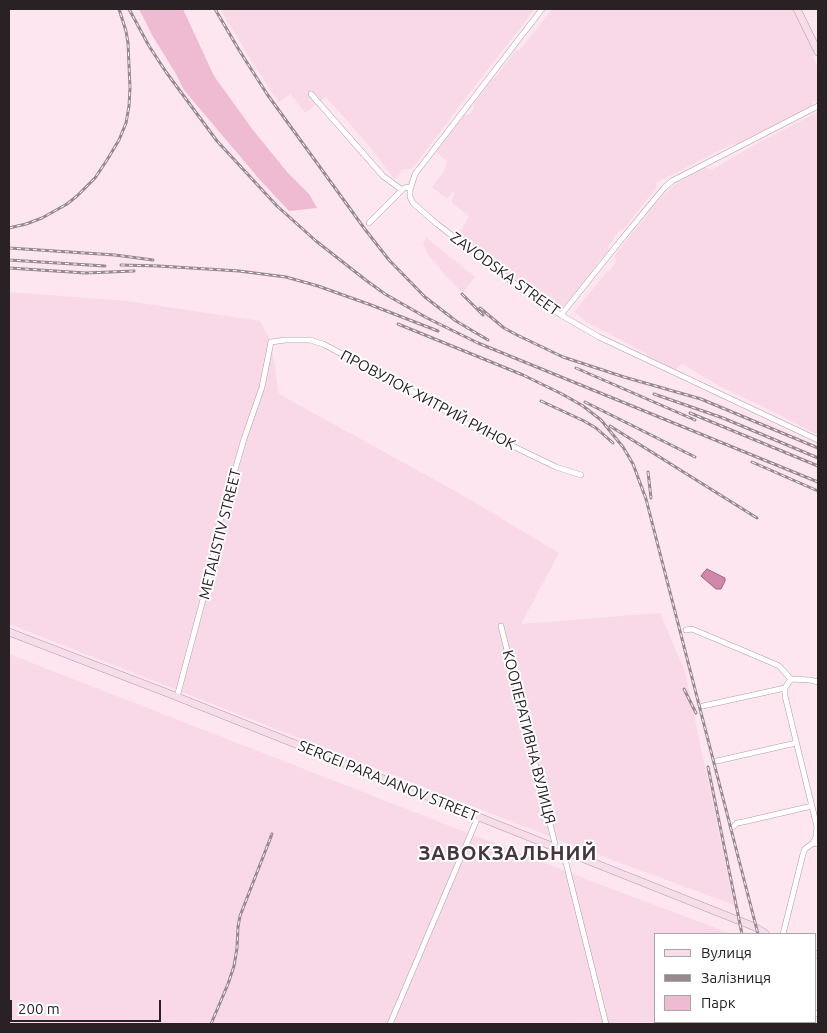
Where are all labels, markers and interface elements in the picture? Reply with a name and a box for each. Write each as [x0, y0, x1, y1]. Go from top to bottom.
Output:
street label: ZAVODSKA STREET [447, 228, 563, 320]
street label: ПРОВУЛОК ХИТРИЙ РИНОК [337, 346, 519, 454]
street label: METALISTIV STREET [195, 467, 245, 601]
street label: КООПЕРАТИВНА ВУЛИЦЯ [499, 648, 559, 826]
street label: SERGEI PARAJANOV STREET [296, 737, 480, 825]
district label: ЗАВОКЗАЛЬНИЙ [417, 841, 599, 865]
legend [654, 933, 817, 1023]
text: Вулиця [701, 944, 752, 961]
text: Залізниця [701, 969, 771, 986]
scale bar [12, 990, 164, 1022]
text: Парк [701, 994, 736, 1011]
text: 200 m [18, 1000, 60, 1017]

